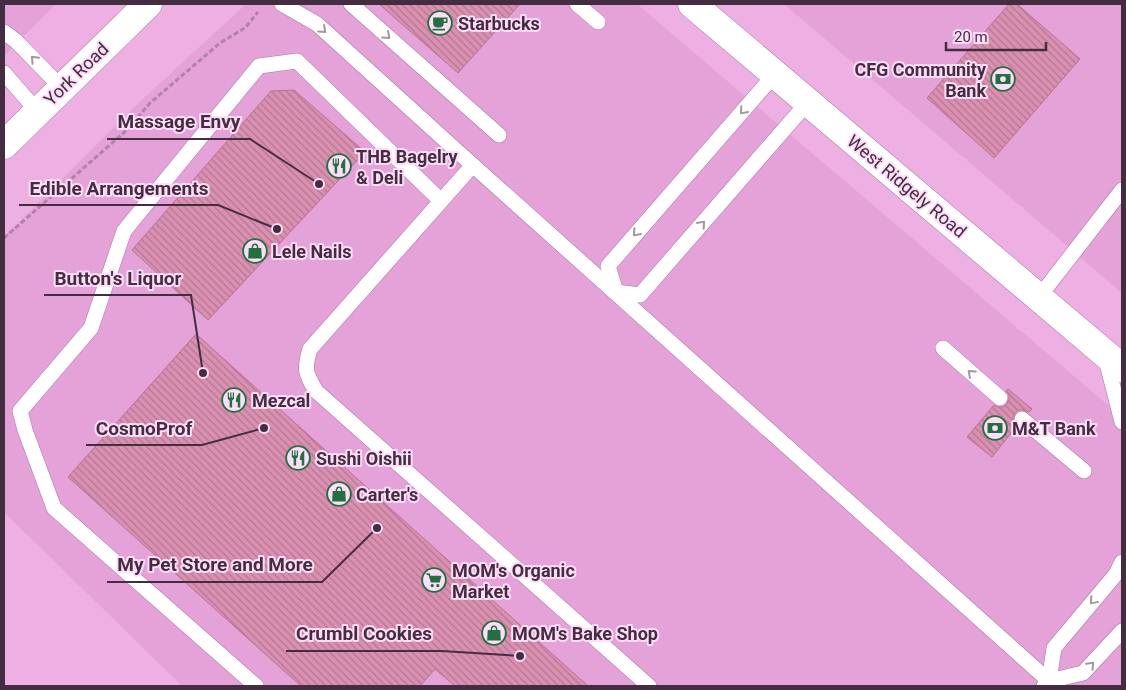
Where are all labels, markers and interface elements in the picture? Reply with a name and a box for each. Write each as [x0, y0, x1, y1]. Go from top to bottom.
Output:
cafe icon: Starbucks [427, 10, 453, 36]
place label: Starbucks [458, 13, 540, 34]
scale bar [946, 20, 1046, 52]
one-way arrow [318, 24, 327, 33]
text: 20 m [954, 28, 988, 46]
one-way arrow [382, 30, 391, 39]
street label: York Road [39, 38, 113, 110]
one-way arrow [31, 55, 40, 64]
place label: CFG Community Bank [854, 59, 987, 101]
bank icon: CFG Community Bank [990, 66, 1016, 92]
callout: Massage Envy [107, 105, 250, 139]
one-way arrow [741, 105, 749, 114]
text: Massage Envy [118, 110, 241, 133]
street label: West Ridgely Road [843, 130, 971, 242]
place label: THB Bagelry & Deli [356, 146, 458, 188]
restaurant icon: THB Bagelry & Deli [326, 153, 352, 179]
callout: Edible Arrangements [19, 171, 218, 205]
text: Edible Arrangements [30, 177, 209, 200]
one-way arrow [696, 220, 705, 229]
one-way arrow [633, 228, 642, 237]
shop icon: Lele Nails [242, 238, 268, 264]
place label: Lele Nails [272, 241, 352, 262]
callout: Button's Liquor [44, 261, 191, 295]
text: Button's Liquor [54, 267, 182, 290]
one-way arrow [968, 370, 977, 379]
restaurant icon: Mezcal [221, 387, 247, 413]
place label: Mezcal [252, 390, 310, 411]
callout: CosmoProf [86, 411, 202, 445]
bank icon: M&T Bank [982, 415, 1008, 441]
text: CosmoProf [96, 417, 192, 440]
place label: M&T Bank [1012, 418, 1096, 439]
restaurant icon: Sushi Oishii [285, 445, 311, 471]
place label: Sushi Oishii [316, 448, 412, 469]
shop icon: Carter's [326, 481, 352, 507]
place label: Carter's [356, 484, 418, 505]
callout: My Pet Store and More [107, 548, 322, 582]
text: My Pet Store and More [117, 553, 313, 576]
place label: MOM's Organic Market [452, 560, 575, 602]
supermarket icon: MOM's Organic Market [421, 567, 447, 593]
one-way arrow [1091, 595, 1099, 604]
callout: Crumbl Cookies [286, 617, 442, 651]
shop icon: MOM's Bake Shop [481, 620, 507, 646]
text: Crumbl Cookies [296, 622, 432, 645]
place label: MOM's Bake Shop [512, 623, 658, 644]
one-way arrow [1085, 661, 1094, 670]

